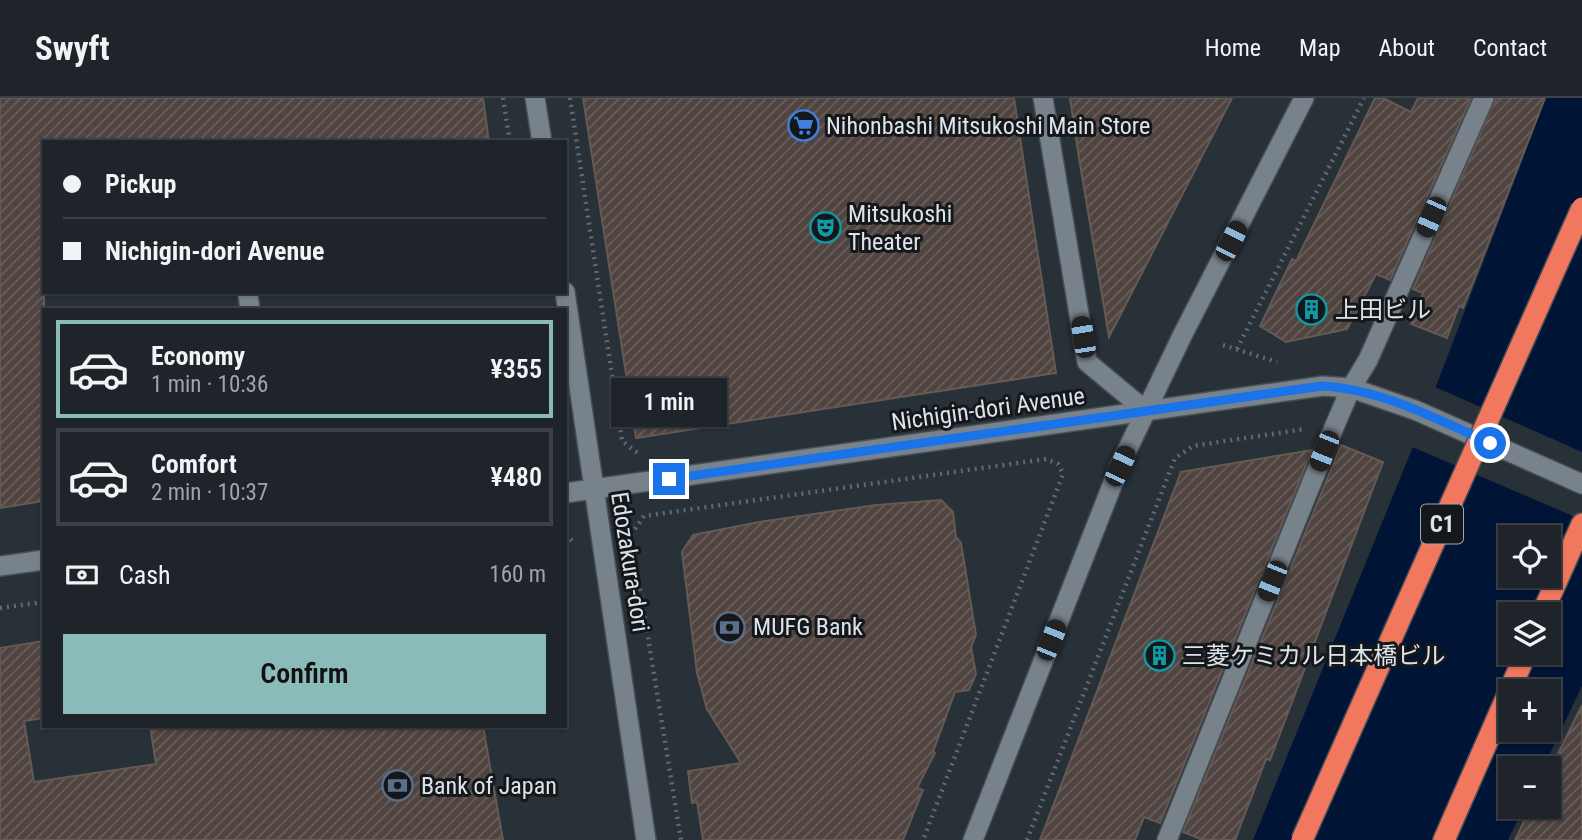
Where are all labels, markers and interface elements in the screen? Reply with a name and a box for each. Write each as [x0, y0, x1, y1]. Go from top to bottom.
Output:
text: Swyft [35, 29, 110, 68]
text: Home [1205, 34, 1261, 62]
text: Map [1299, 34, 1341, 62]
text: About [1379, 34, 1435, 62]
text: Contact [1473, 34, 1547, 62]
supermarket icon: Nihonbashi Mitsukoshi Main Store [786, 109, 820, 143]
place label: Nihonbashi Mitsukoshi Main Store [826, 112, 1150, 140]
text: Pickup [105, 169, 176, 199]
car [1413, 194, 1450, 240]
place label: Mitsukoshi Theater [848, 200, 952, 256]
theatre icon: Mitsukoshi Theater [808, 211, 842, 245]
car [1213, 218, 1250, 264]
text: Nichigin-dori Avenue [105, 236, 324, 266]
building icon: 上田ビル [1295, 293, 1329, 327]
place label: 上田ビル [1335, 296, 1431, 324]
car [1070, 315, 1097, 359]
icon: car [67, 338, 130, 401]
text: Economy [151, 341, 245, 371]
text: ¥355 [490, 354, 542, 384]
text: 1 min · 10:36 [151, 371, 268, 398]
callout: 1 min [611, 378, 727, 426]
street label: Nichigin-dori Avenue [890, 382, 1086, 436]
text: 1 min [644, 389, 694, 416]
route start [1474, 427, 1506, 459]
car [1307, 428, 1342, 474]
car [1102, 443, 1139, 489]
icon: car [67, 446, 130, 509]
text: Comfort [151, 449, 237, 479]
text: ¥480 [490, 462, 542, 492]
route end [653, 463, 685, 495]
text: 2 min · 10:37 [151, 479, 268, 506]
street label: Edozakura-dori [605, 490, 655, 634]
road number: C1 [1421, 504, 1463, 544]
map controls [1498, 525, 1561, 819]
button: locate [1498, 525, 1561, 588]
icon: cash [63, 556, 101, 594]
car [1255, 558, 1290, 604]
text: Cash [119, 560, 171, 590]
text: 160 m [489, 561, 546, 588]
button: layers [1498, 602, 1561, 665]
bank icon: MUFG Bank [713, 610, 747, 644]
place label: MUFG Bank [753, 613, 863, 641]
car [1034, 617, 1069, 663]
button: Confirm [63, 634, 546, 714]
building icon: 三菱ケミカル日本橋ビル [1142, 639, 1176, 673]
place label: 三菱ケミカル日本橋ビル [1182, 642, 1445, 670]
button: + [1498, 679, 1561, 742]
button: − [1498, 756, 1561, 819]
bank icon: Bank of Japan [381, 769, 415, 803]
place label: Bank of Japan [421, 772, 557, 800]

